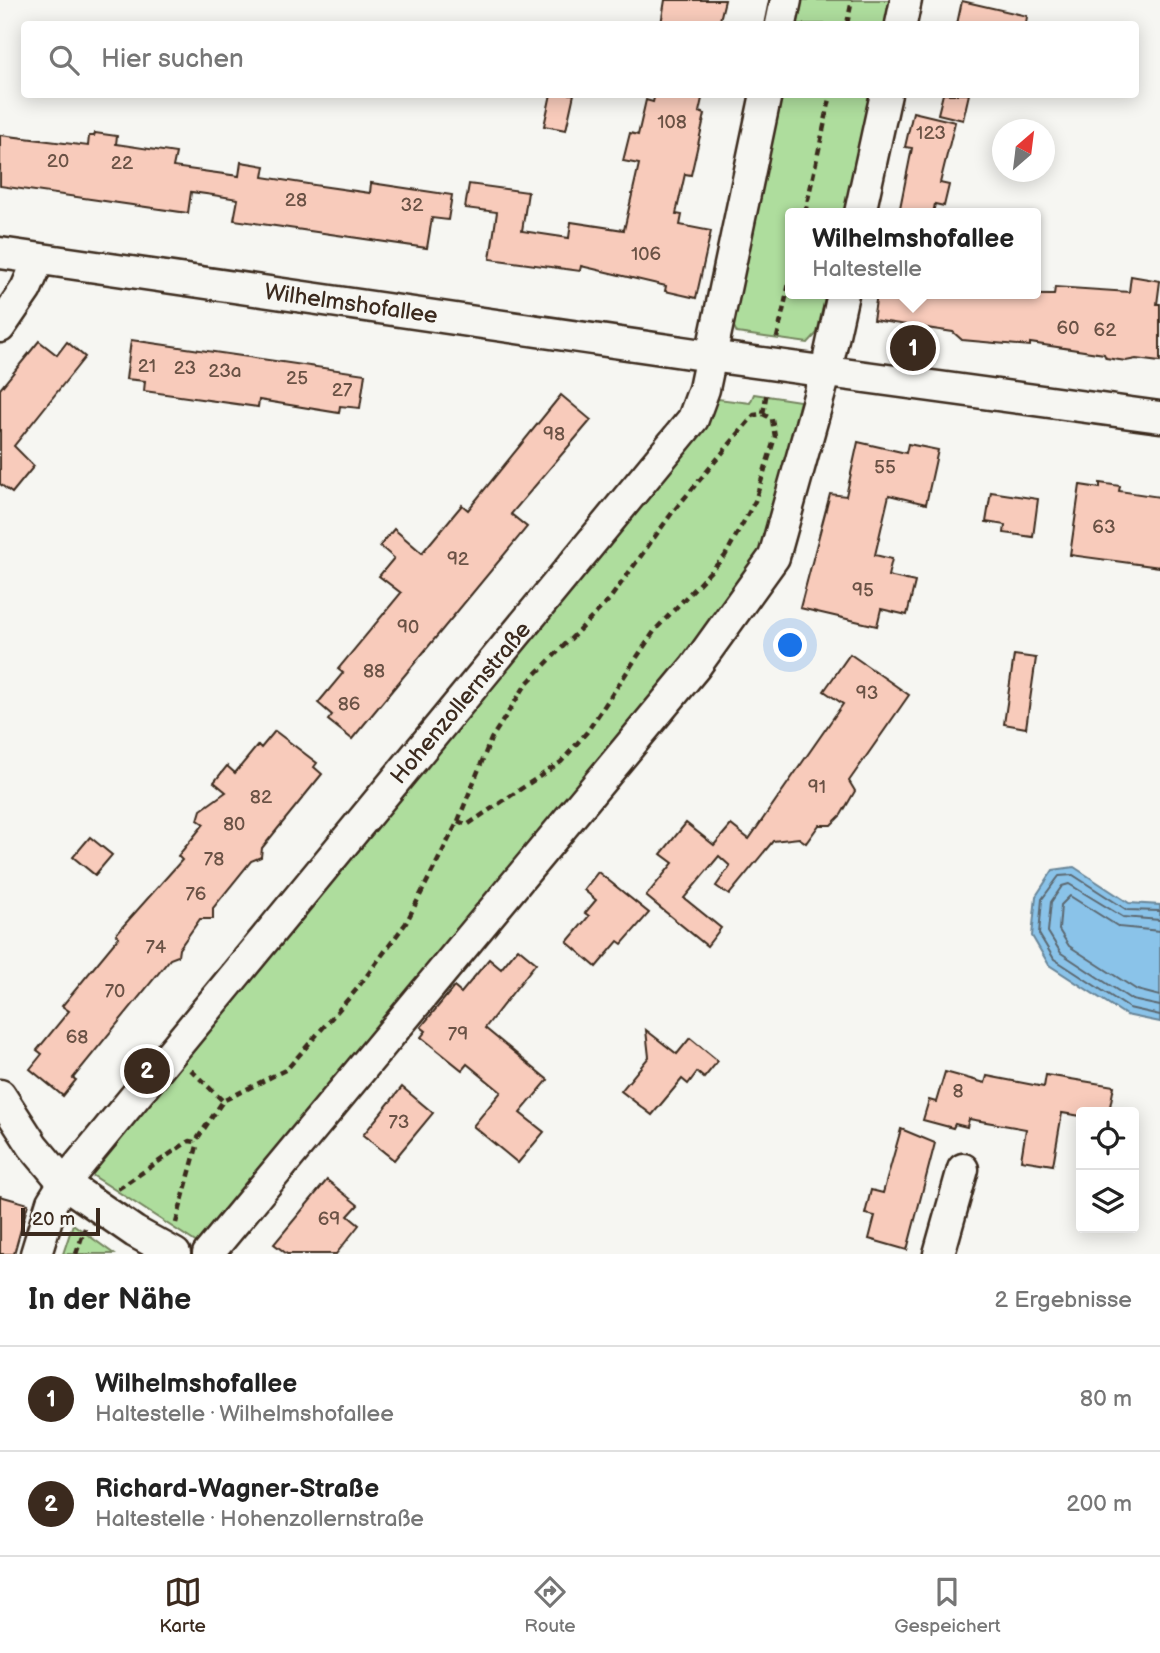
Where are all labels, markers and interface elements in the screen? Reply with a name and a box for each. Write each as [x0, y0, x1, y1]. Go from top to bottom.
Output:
search box [21, 21, 1139, 98]
icon: search [45, 41, 83, 79]
text: Hier suchen [101, 44, 244, 75]
house number: 108 [657, 111, 687, 134]
north arrow [992, 119, 1055, 182]
house number: 123 [916, 122, 946, 145]
house number: 20 [47, 150, 69, 173]
house number: 22 [111, 152, 134, 175]
house number: 28 [285, 189, 307, 212]
house number: 32 [401, 194, 424, 217]
popup [785, 208, 1041, 299]
text: Wilhelmshofallee [812, 224, 1014, 255]
house number: 106 [631, 243, 661, 266]
text: Haltestelle [812, 255, 922, 283]
street label: Wilhelmshofallee [263, 278, 439, 330]
house number: 60 [1057, 317, 1079, 340]
house number: 62 [1094, 319, 1117, 342]
pin: 1 [890, 322, 936, 374]
house number: 21 [138, 355, 156, 378]
house number: 23 [174, 357, 196, 380]
house number: 23a [208, 360, 242, 383]
house number: 25 [286, 367, 308, 390]
house number: 27 [332, 379, 353, 402]
house number: 98 [543, 423, 565, 446]
house number: 55 [874, 456, 896, 479]
house number: 63 [1092, 516, 1116, 539]
house number: 92 [447, 548, 470, 571]
house number: 95 [852, 579, 874, 602]
street label: Hohenzollernstraße [385, 616, 537, 790]
house number: 90 [397, 616, 419, 639]
your location [773, 628, 807, 662]
house number: 88 [363, 660, 385, 683]
house number: 93 [856, 682, 878, 705]
house number: 86 [338, 693, 360, 716]
house number: 91 [808, 776, 826, 799]
house number: 82 [250, 786, 273, 809]
house number: 80 [223, 813, 245, 836]
house number: 78 [204, 848, 224, 871]
house number: 76 [186, 883, 206, 906]
house number: 74 [146, 936, 167, 959]
house number: 70 [105, 980, 125, 1003]
house number: 79 [448, 1023, 468, 1046]
house number: 68 [66, 1026, 88, 1049]
pin: 2 [124, 1045, 170, 1097]
house number: 8 [952, 1080, 964, 1103]
map controls [1076, 1107, 1139, 1233]
button: locate [1076, 1107, 1139, 1170]
house number: 73 [388, 1111, 410, 1134]
button: layers [1076, 1170, 1139, 1233]
scale bar [21, 1205, 100, 1237]
text: 20 m [32, 1208, 75, 1231]
house number: 69 [318, 1208, 340, 1231]
text: In der Nähe [28, 1282, 191, 1318]
text: 2 Ergebnisse [995, 1286, 1132, 1314]
text: Wilhelmshofallee [95, 1369, 297, 1400]
text: 1 [46, 1385, 56, 1413]
text: 80 m [1080, 1385, 1132, 1413]
text: Haltestelle · Wilhelmshofallee [95, 1400, 394, 1428]
text: Richard-Wagner-Straße [95, 1474, 379, 1505]
text: 2 [44, 1490, 58, 1518]
text: 200 m [1066, 1490, 1132, 1518]
text: Haltestelle · Hohenzollernstraße [95, 1505, 424, 1533]
tab: Karte [159, 1573, 206, 1638]
tab: Route [524, 1573, 576, 1638]
tab: Gespeichert [894, 1573, 1001, 1638]

